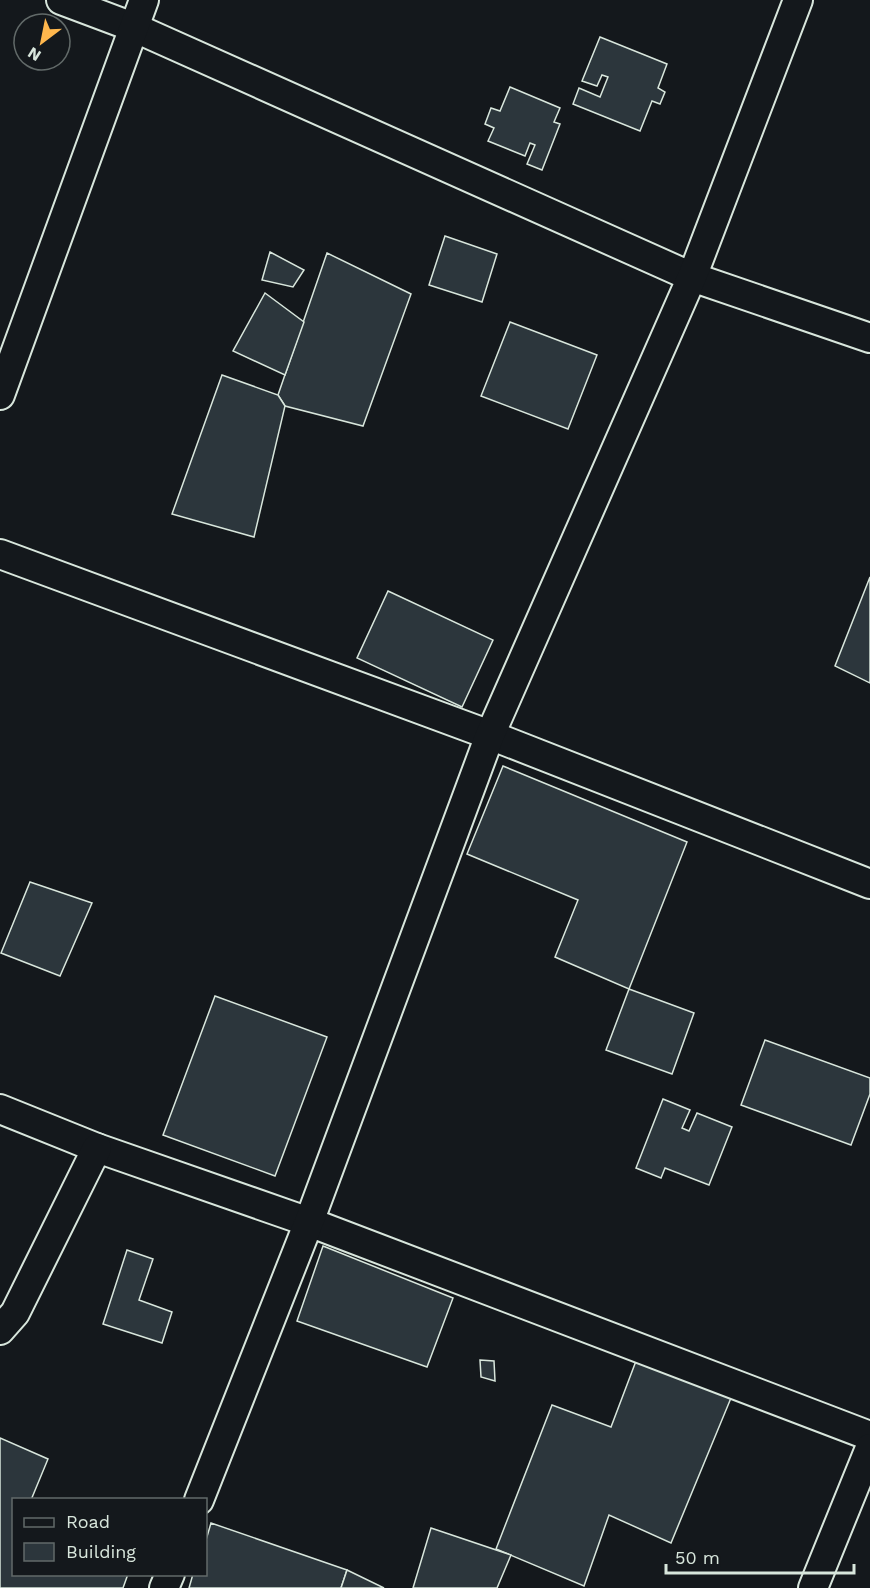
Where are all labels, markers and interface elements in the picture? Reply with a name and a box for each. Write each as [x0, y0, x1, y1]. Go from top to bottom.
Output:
north arrow [12, 12, 72, 72]
text: N [24, 43, 44, 65]
legend [12, 1498, 207, 1576]
text: Road [66, 1511, 110, 1532]
scale bar [666, 1537, 854, 1575]
text: Building [66, 1541, 136, 1562]
text: 50 m [675, 1547, 720, 1568]

